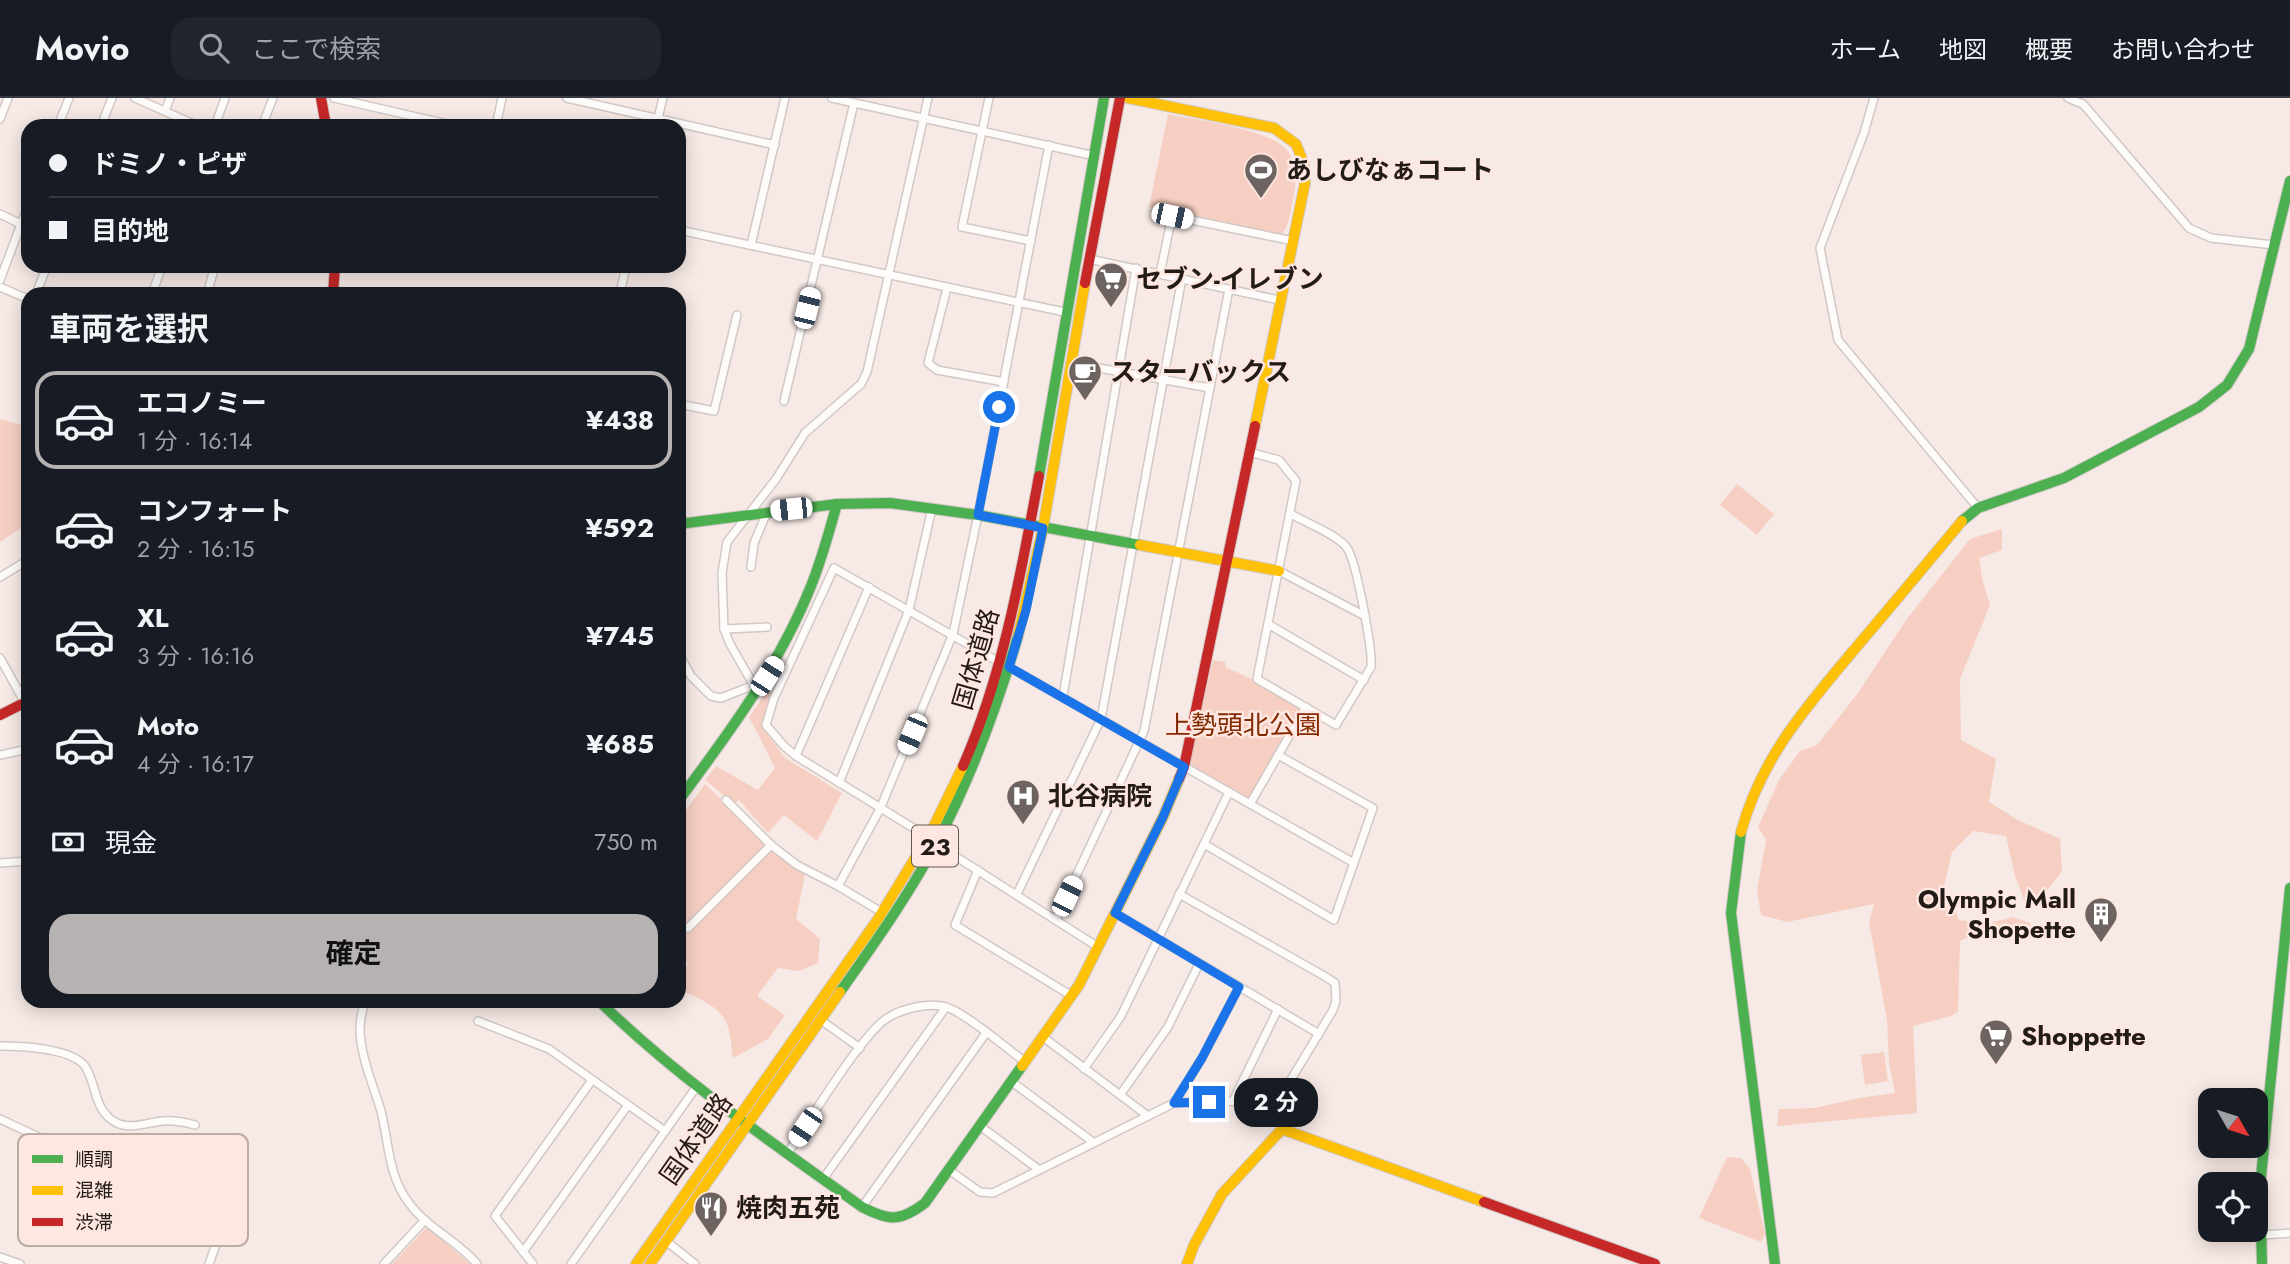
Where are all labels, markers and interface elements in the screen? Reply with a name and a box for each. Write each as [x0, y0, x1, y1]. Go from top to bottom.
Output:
search box [171, 17, 661, 80]
text: Movio [35, 25, 129, 72]
icon: search [195, 29, 233, 67]
text: ここで検索 [251, 30, 381, 68]
text: ホーム [1830, 32, 1901, 67]
text: 地図 [1939, 32, 1987, 67]
text: 概要 [2025, 32, 2073, 67]
text: お問い合わせ [2111, 32, 2255, 67]
text: ドミノ・ピザ [91, 145, 247, 183]
sports icon: あしびなぁコート [1242, 151, 1280, 200]
place label: あしびなぁコート [1286, 151, 1494, 189]
car [1150, 201, 1195, 231]
text: 目的地 [91, 212, 169, 250]
supermarket icon: セブン-イレブン [1092, 260, 1130, 309]
place label: セブン-イレブン [1136, 260, 1324, 298]
car [792, 285, 823, 331]
text: 車両を選択 [49, 306, 209, 352]
cafe icon: スターバックス [1066, 353, 1104, 402]
place label: スターバックス [1110, 353, 1291, 391]
text: エコノミー [137, 384, 267, 422]
icon: car [53, 389, 116, 452]
route start [983, 391, 1015, 423]
text: ¥438 [586, 401, 654, 439]
text: 1 分 · 16:14 [137, 424, 252, 458]
text: コンフォート [137, 492, 292, 530]
car [770, 496, 813, 522]
icon: car [53, 497, 116, 560]
text: ¥592 [585, 509, 654, 547]
text: 2 分 · 16:15 [137, 532, 255, 566]
text: XL [137, 599, 169, 637]
street label: 国体道路 [943, 604, 1009, 714]
icon: car [53, 605, 116, 668]
text: ¥745 [586, 617, 654, 655]
text: 3 分 · 16:16 [137, 639, 254, 673]
car [747, 653, 788, 699]
park label: 上勢頭北公園 [1165, 706, 1321, 744]
text: Moto [137, 707, 199, 745]
car [895, 711, 930, 757]
icon: car [53, 713, 116, 776]
text: ¥685 [586, 725, 654, 763]
text: 4 分 · 16:17 [137, 747, 254, 781]
hospital icon: 北谷病院 [1004, 777, 1042, 826]
place label: 北谷病院 [1048, 777, 1152, 815]
icon: cash [49, 823, 87, 861]
text: 現金 [105, 824, 157, 862]
text: 750 m [594, 825, 658, 859]
road number: 23 [912, 826, 958, 866]
car [1049, 873, 1086, 919]
place label: Olympic Mall Shopette [1918, 880, 2076, 948]
building icon: Olympic Mall Shopette [2082, 895, 2120, 944]
button: 確定 [49, 914, 658, 994]
supermarket icon: Shoppette [1977, 1017, 2015, 1066]
place label: Shoppette [2021, 1017, 2146, 1055]
callout: 2 分 [1234, 1077, 1318, 1126]
street label: 国体道路 [651, 1085, 741, 1193]
text: 2 分 [1254, 1085, 1299, 1119]
route end [1193, 1086, 1225, 1118]
north arrow [2198, 1088, 2268, 1158]
map controls [2198, 1088, 2268, 1242]
car [785, 1104, 826, 1150]
legend [18, 1134, 248, 1246]
text: 順調 [75, 1146, 113, 1173]
button: locate [2198, 1172, 2268, 1242]
text: 混雑 [75, 1177, 113, 1204]
restaurant icon: 焼肉五苑 [692, 1189, 730, 1238]
place label: 焼肉五苑 [736, 1189, 840, 1227]
text: 渋滞 [75, 1209, 113, 1236]

